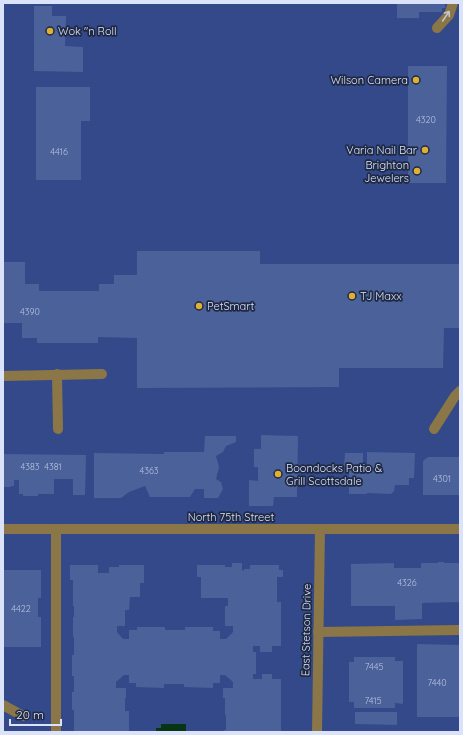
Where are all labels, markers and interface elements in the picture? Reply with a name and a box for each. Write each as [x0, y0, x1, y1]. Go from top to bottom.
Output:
one-way arrow [442, 11, 451, 22]
place label: Wok "n Roll [58, 24, 117, 38]
marker: Wok "n Roll [45, 26, 55, 36]
place label: Wilson Camera [330, 73, 408, 87]
marker: Wilson Camera [411, 75, 421, 85]
house number: 4320 [416, 114, 436, 125]
place label: Varia Nail Bar [346, 143, 418, 157]
marker: Varia Nail Bar [420, 145, 430, 155]
house number: 4416 [50, 146, 68, 157]
place label: Brighton Jewelers [364, 158, 409, 185]
marker: Brighton Jewelers [412, 166, 422, 176]
place label: TJ Maxx [360, 289, 402, 303]
marker: TJ Maxx [347, 291, 357, 301]
place label: PetSmart [207, 299, 255, 313]
marker: PetSmart [194, 301, 204, 311]
house number: 4390 [20, 306, 40, 317]
house number: 4383 [20, 461, 40, 472]
house number: 4381 [44, 461, 62, 472]
place label: Boondocks Patio & Grill Scottsdale [286, 461, 383, 488]
house number: 4363 [139, 465, 159, 476]
marker: Boondocks Patio & Grill Scottsdale [273, 469, 283, 479]
house number: 4301 [433, 473, 451, 484]
street label: North 75th Street [188, 510, 275, 524]
house number: 4326 [397, 577, 417, 588]
street label: East Stetson Drive [298, 584, 314, 676]
house number: 4422 [11, 603, 31, 614]
house number: 7445 [365, 661, 383, 672]
house number: 7440 [427, 677, 447, 688]
house number: 7415 [364, 695, 382, 706]
scale bar [10, 701, 61, 727]
text: 20 m [16, 707, 44, 722]

